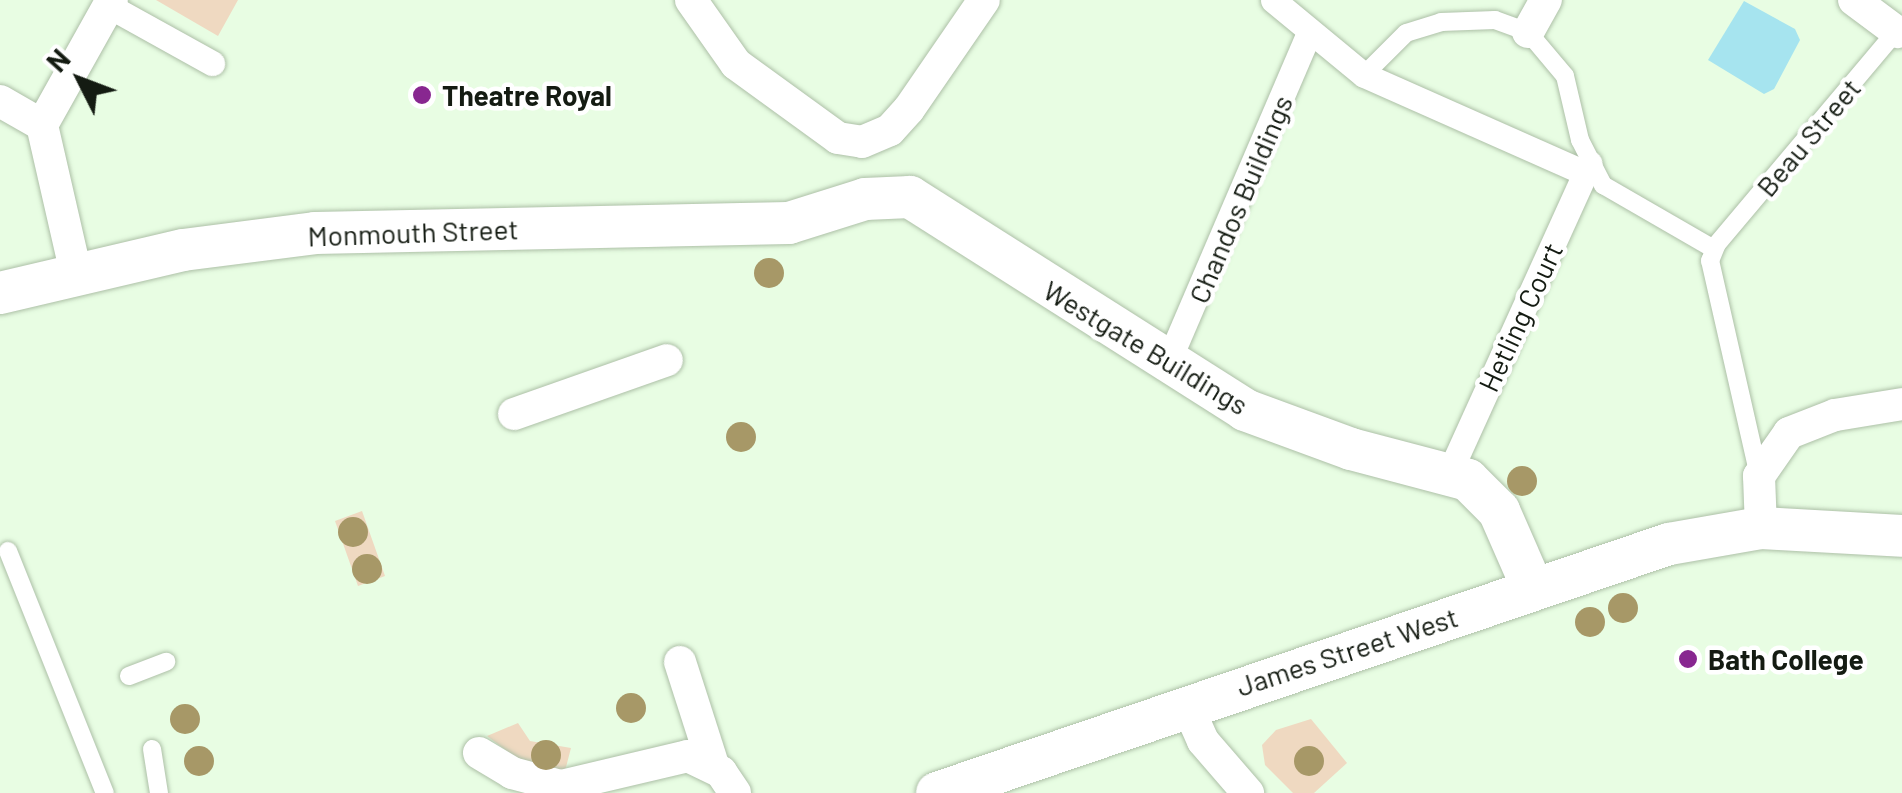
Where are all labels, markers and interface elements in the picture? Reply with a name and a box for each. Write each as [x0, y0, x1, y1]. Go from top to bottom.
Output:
north arrow [30, 30, 130, 130]
text: N [39, 42, 77, 78]
street label: Beau Street [1749, 71, 1867, 203]
place label: Theatre Royal [442, 78, 612, 112]
marker: Theatre Royal [411, 84, 433, 106]
street label: Chandos Buildings [1181, 90, 1299, 308]
street label: Monmouth Street [307, 212, 519, 252]
street label: Hetling Court [1471, 237, 1569, 397]
street label: Westgate Buildings [1038, 273, 1254, 421]
street label: James Street West [1232, 599, 1462, 703]
place label: Bath College [1708, 642, 1864, 676]
marker: Bath College [1677, 648, 1699, 670]

